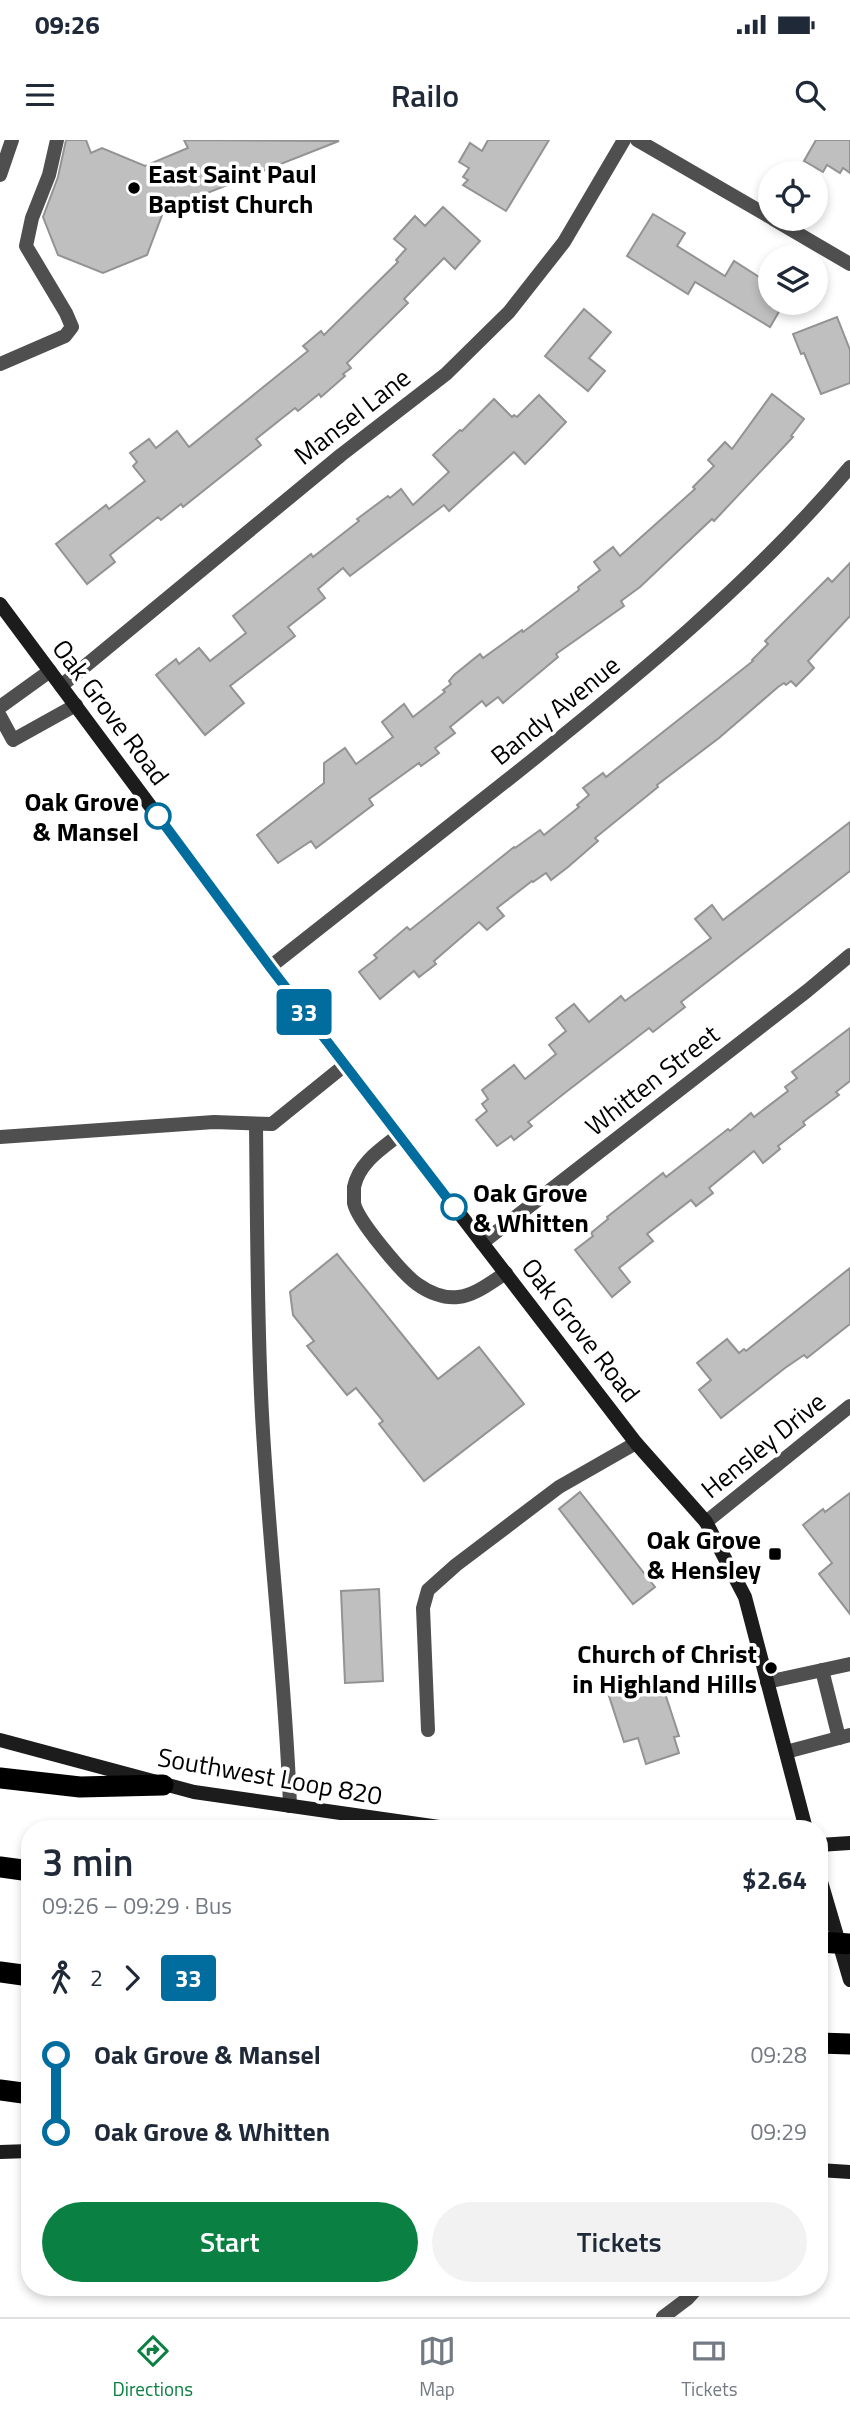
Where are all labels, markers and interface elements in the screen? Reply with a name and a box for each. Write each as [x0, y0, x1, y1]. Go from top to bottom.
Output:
text: 09:26 [35, 5, 100, 44]
text: Railo [391, 71, 459, 119]
icon: menu [21, 76, 59, 114]
icon: search [791, 76, 829, 114]
place label: East Saint Paul Baptist Church [148, 154, 317, 223]
map controls [758, 161, 828, 315]
button: locate [758, 161, 828, 231]
marker: East Saint Paul Baptist Church [126, 180, 142, 196]
button: layers [758, 245, 828, 315]
street label: Mansel Lane [285, 358, 419, 474]
street label: Oak Grove Road [43, 631, 179, 793]
street label: Bandy Avenue [482, 646, 628, 774]
place label: Oak Grove & Mansel [24, 782, 139, 851]
marker: Oak Grove & Mansel [145, 803, 171, 829]
line badge: 33 [272, 989, 336, 1035]
text: 33 [291, 994, 317, 1030]
street label: Whitten Street [577, 1015, 727, 1145]
place label: Oak Grove & Whitten [473, 1173, 589, 1242]
marker: Oak Grove & Whitten [441, 1194, 467, 1220]
street label: Oak Grove Road [512, 1249, 650, 1411]
street label: Hensley Drive [692, 1382, 834, 1508]
place label: Oak Grove & Hensley [646, 1520, 761, 1589]
marker: Oak Grove & Hensley [767, 1546, 783, 1562]
place label: Church of Christ in Highland Hills [572, 1634, 757, 1703]
marker: Church of Christ in Highland Hills [763, 1660, 779, 1676]
street label: Southwest Loop 820 [155, 1737, 385, 1815]
text: 3 min [42, 1833, 133, 1891]
text: $2.64 [742, 1860, 807, 1899]
text: 09:26 – 09:29 · Bus [42, 1888, 232, 1923]
icon: walk [42, 1959, 80, 1997]
icon: forward [113, 1959, 151, 1997]
text: 2 [90, 1960, 103, 1995]
text: 33 [175, 1960, 202, 1996]
text: Oak Grove & Mansel [94, 2035, 321, 2074]
text: 09:28 [750, 2037, 807, 2072]
text: Oak Grove & Whitten [94, 2112, 330, 2151]
text: 09:29 [750, 2114, 807, 2149]
button: Start [42, 2202, 418, 2282]
button: Tickets [432, 2202, 807, 2282]
tab: Directions [113, 2332, 193, 2403]
tab: Map [418, 2332, 456, 2403]
tab: Tickets [681, 2332, 737, 2403]

